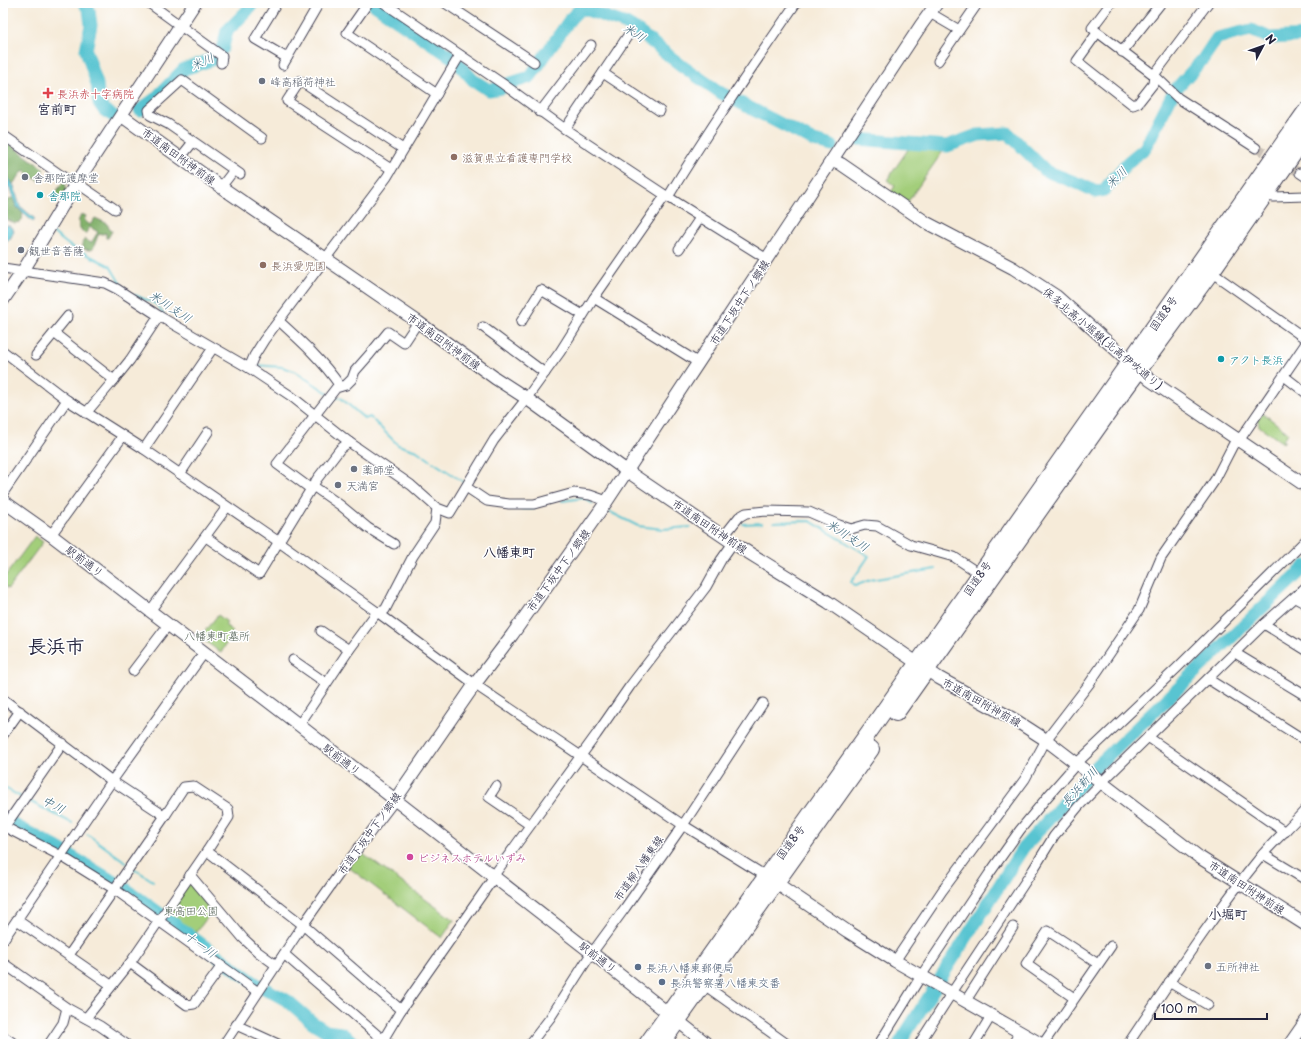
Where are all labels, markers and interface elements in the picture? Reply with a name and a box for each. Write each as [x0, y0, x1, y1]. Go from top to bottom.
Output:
water label: 米川 [620, 18, 650, 46]
north arrow [1243, 26, 1283, 66]
text: N [1262, 30, 1280, 48]
water label: 米川 [187, 48, 217, 74]
place label: 峰高稲荷神社 [270, 73, 336, 90]
marker: 峰高稲荷神社 [257, 76, 267, 86]
place label: 長浜赤十字病院 [57, 85, 134, 102]
marker: 長浜赤十字病院 [42, 87, 54, 99]
district label: 宮前町 [37, 99, 77, 118]
street label: 市道南田附神前線 [138, 123, 220, 189]
place label: 滋賀県立看護専門学校 [462, 149, 572, 166]
marker: 滋賀県立看護専門学校 [449, 152, 459, 162]
water label: 米川 [1101, 162, 1131, 192]
place label: 舎那院護摩堂 [33, 169, 99, 186]
marker: 舎那院護摩堂 [20, 172, 30, 182]
place label: 舎那院 [48, 187, 81, 204]
marker: 舎那院 [35, 190, 45, 200]
place label: 観世音菩薩 [29, 242, 84, 259]
marker: 観世音菩薩 [16, 245, 26, 255]
street label: 市道下坂中下ノ郷線 [705, 256, 773, 348]
place label: 長浜愛児園 [271, 257, 326, 274]
marker: 長浜愛児園 [258, 260, 268, 270]
street label: 保多北高小堀線(北高伊吹通り) [1039, 283, 1167, 393]
water label: 米川支川 [146, 285, 196, 327]
street label: 国道8号 [1145, 292, 1181, 334]
street label: 市道南田附神前線 [403, 308, 485, 374]
place label: アクト長浜 [1229, 351, 1283, 368]
marker: アクト長浜 [1216, 354, 1226, 364]
place label: 薬師堂 [362, 461, 395, 478]
marker: 薬師堂 [349, 464, 359, 474]
place label: 天満宮 [346, 477, 379, 494]
marker: 天満宮 [333, 480, 343, 490]
street label: 市道南田附神前線 [669, 494, 751, 558]
water label: 米川支川 [823, 514, 873, 556]
street label: 市道下坂中下ノ郷線 [522, 525, 594, 615]
street label: 駅前通り [62, 541, 108, 581]
district label: 八幡東町 [483, 542, 535, 561]
street label: 国道8号 [959, 557, 995, 599]
park label: 八幡東町墓所 [184, 627, 250, 644]
district label: 長浜市 [27, 631, 85, 659]
street label: 市道南田附神前線 [939, 673, 1025, 731]
street label: 駅前通り [319, 739, 365, 779]
water label: 長浜新川 [1056, 762, 1102, 810]
street label: 市道下坂中下ノ郷線 [333, 788, 405, 878]
water label: 中川 [39, 790, 69, 818]
street label: 国道8号 [771, 821, 809, 863]
street label: 市道柳八幡東線 [609, 832, 667, 904]
place label: ビジネスホテルいずみ [418, 849, 526, 866]
marker: ビジネスホテルいずみ [405, 852, 415, 862]
street label: 市道南田附神前線 [1205, 856, 1289, 918]
park label: 東高田公園 [164, 902, 219, 919]
district label: 小堀町 [1208, 904, 1248, 923]
water label: 十一川 [181, 926, 221, 962]
street label: 駅前通り [575, 937, 621, 977]
place label: 五所神社 [1216, 958, 1260, 975]
place label: 長浜八幡東郵便局 [646, 959, 734, 976]
marker: 五所神社 [1203, 961, 1213, 971]
marker: 長浜八幡東郵便局 [633, 962, 643, 972]
place label: 長浜警察署八幡東交番 [670, 974, 780, 991]
marker: 長浜警察署八幡東交番 [657, 977, 667, 987]
scale bar [1155, 995, 1267, 1021]
text: 100 m [1161, 999, 1198, 1017]

